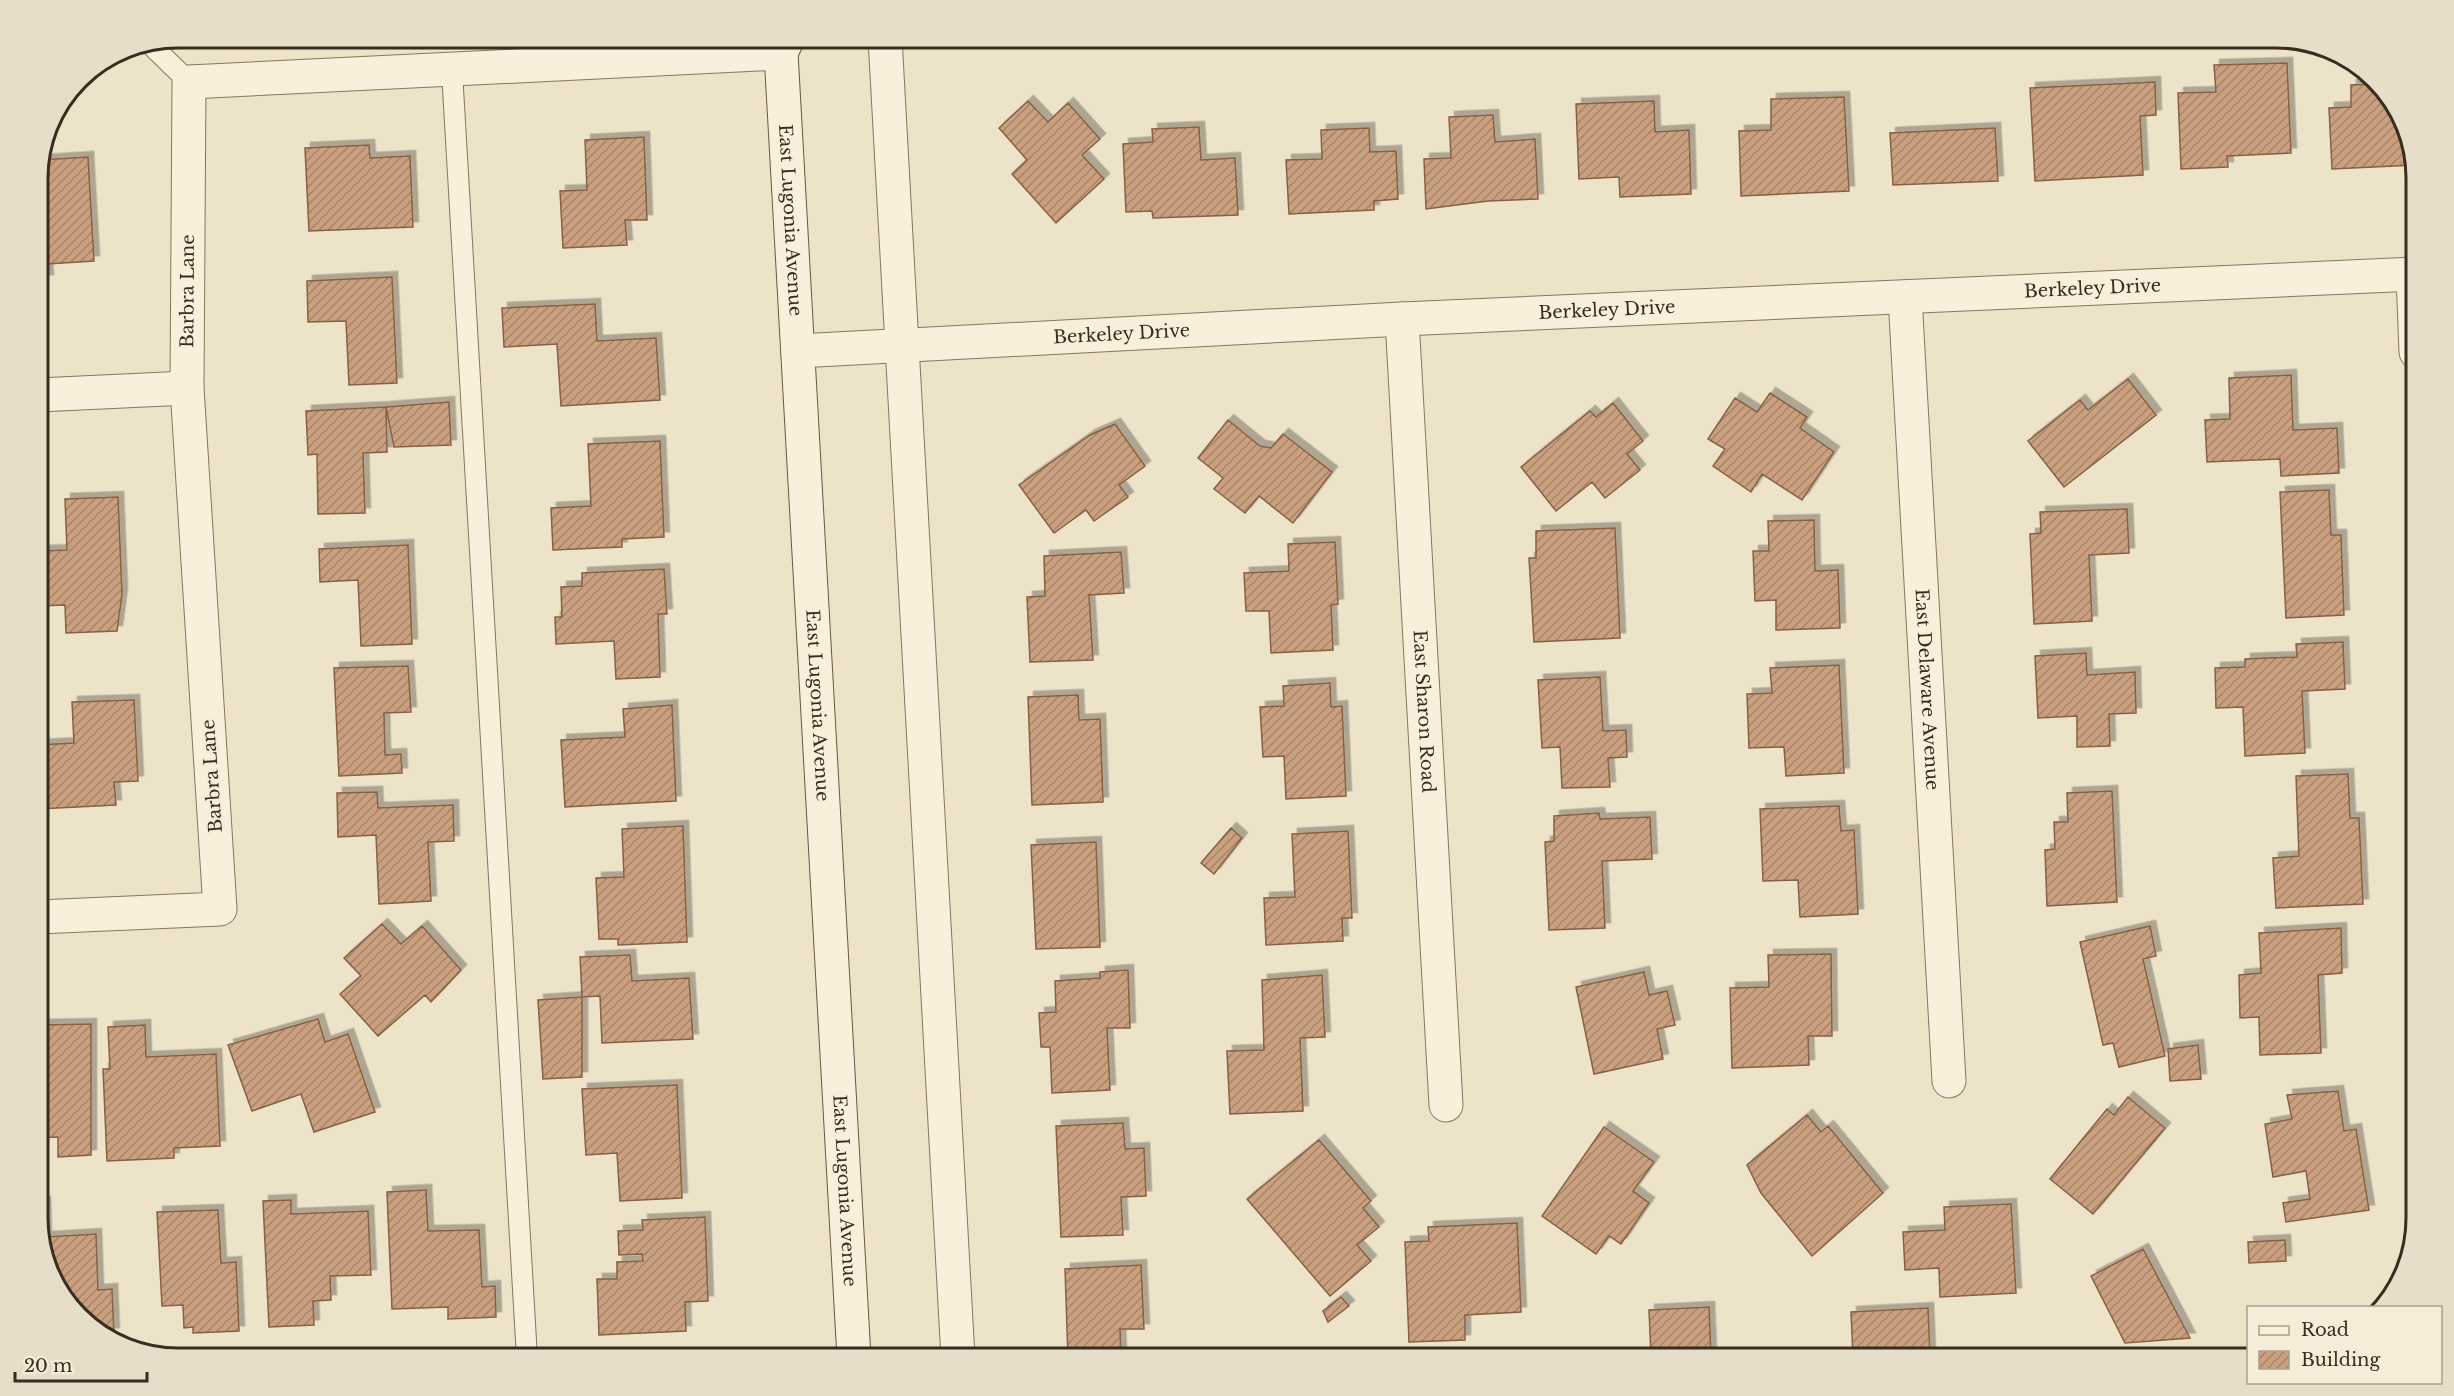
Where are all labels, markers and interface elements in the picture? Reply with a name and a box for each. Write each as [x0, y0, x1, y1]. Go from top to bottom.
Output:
street label: East Lugonia Avenue [774, 124, 807, 317]
street label: Barbra Lane [176, 234, 199, 348]
street label: Berkeley Drive [2024, 274, 2161, 302]
street label: Berkeley Drive [1538, 296, 1676, 324]
street label: Berkeley Drive [1053, 319, 1191, 348]
street label: East Delaware Avenue [1910, 588, 1944, 791]
street label: East Lugonia Avenue [801, 609, 834, 802]
street label: East Sharon Road [1408, 629, 1440, 793]
street label: Barbra Lane [197, 719, 227, 833]
street label: East Lugonia Avenue [828, 1094, 861, 1287]
legend [2247, 1306, 2442, 1384]
text: Road [2301, 1319, 2349, 1341]
scale bar [15, 1345, 147, 1383]
text: Building [2301, 1349, 2380, 1371]
text: 20 m [24, 1355, 72, 1377]

